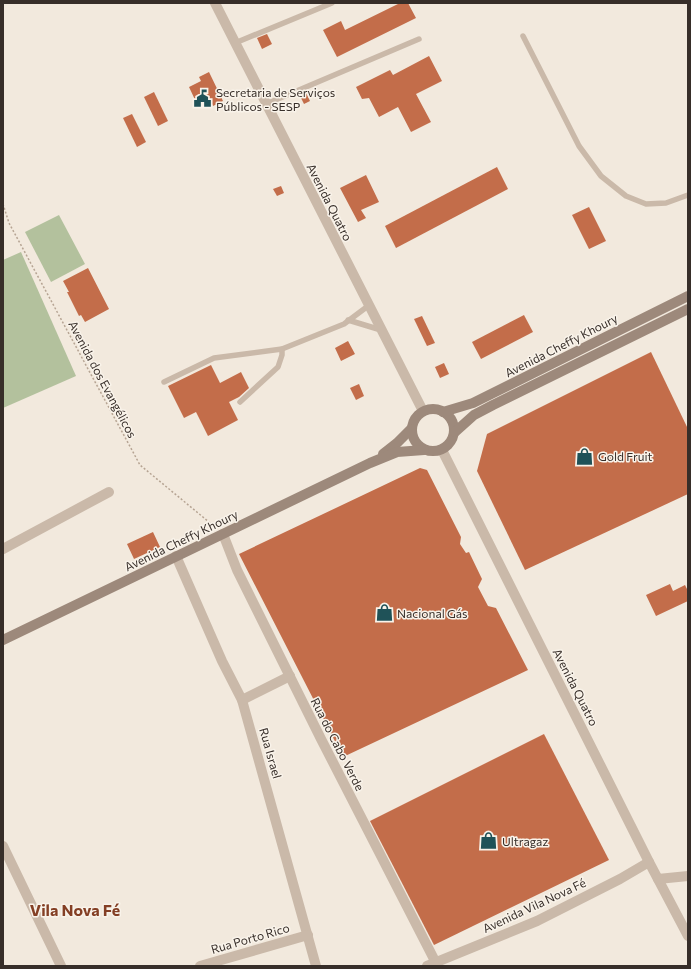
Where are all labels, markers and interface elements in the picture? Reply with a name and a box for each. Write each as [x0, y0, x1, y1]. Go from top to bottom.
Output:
place label: Secretaria de Serviços Públicos - SESP [216, 85, 335, 113]
public building icon: Secretaria de Serviços Públicos - SESP [193, 89, 213, 109]
street label: Avenida Quatro [304, 161, 356, 243]
street label: Avenida Cheffy Khoury [502, 311, 620, 379]
street label: Avenida dos Evangélicos [66, 318, 140, 440]
shop icon: Gold Fruit [575, 446, 595, 466]
place label: Gold Fruit [598, 449, 653, 463]
street label: Avenida Cheffy Khoury [122, 506, 240, 574]
shop icon: Nacional Gás [374, 603, 394, 623]
place label: Nacional Gás [397, 606, 468, 620]
street label: Avenida Quatro [550, 646, 602, 728]
street label: Rua do Cabo Verde [309, 695, 367, 793]
street label: Rua Israel [257, 726, 285, 780]
shop icon: Ultragaz [479, 831, 499, 851]
place label: Ultragaz [502, 834, 548, 848]
street label: Avenida Vila Nova Fé [480, 875, 588, 935]
district label: Vila Nova Fé [30, 900, 120, 919]
street label: Rua Porto Rico [209, 920, 291, 956]

